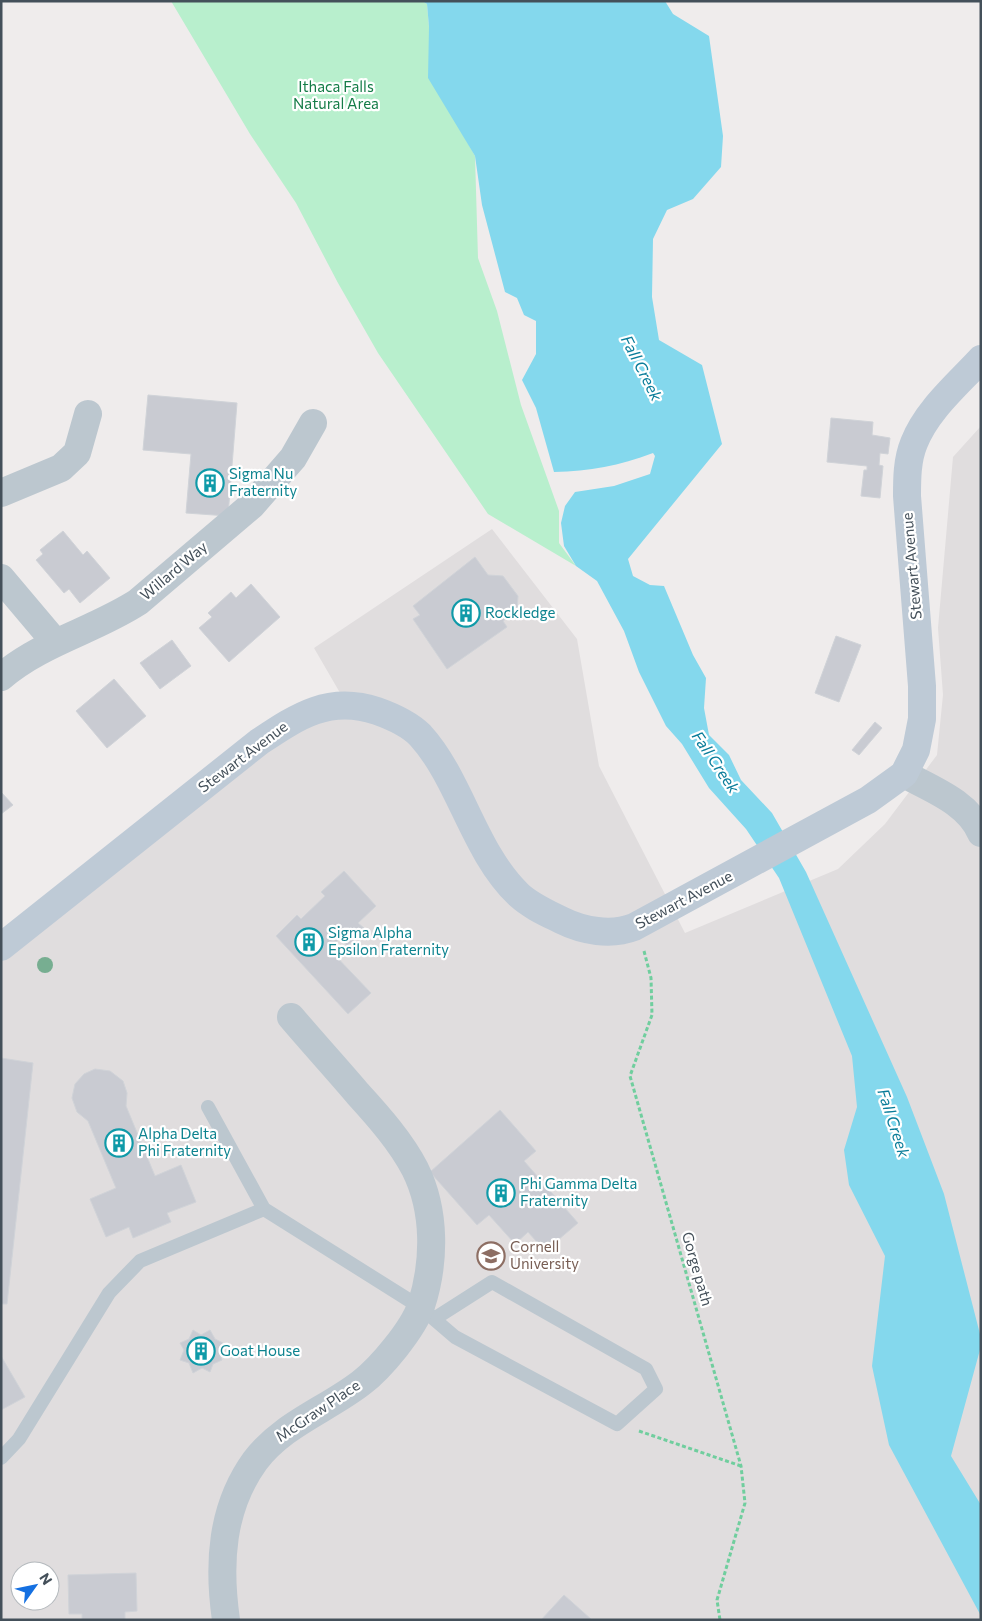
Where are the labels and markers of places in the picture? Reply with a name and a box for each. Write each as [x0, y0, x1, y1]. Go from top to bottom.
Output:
place label: Sigma Nu Fraternity [229, 464, 298, 499]
building icon: Sigma Nu Fraternity [195, 468, 225, 498]
building icon: Rockledge [451, 598, 481, 628]
place label: Rockledge [485, 603, 555, 621]
place label: Sigma Alpha Epsilon Fraternity [328, 923, 449, 958]
building icon: Sigma Alpha Epsilon Fraternity [294, 927, 324, 957]
place label: Alpha Delta Phi Fraternity [138, 1124, 231, 1159]
building icon: Alpha Delta Phi Fraternity [104, 1128, 134, 1158]
place label: Phi Gamma Delta Fraternity [520, 1174, 637, 1209]
building icon: Phi Gamma Delta Fraternity [486, 1178, 516, 1208]
place label: Cornell University [510, 1237, 579, 1272]
school or university icon: Cornell University [476, 1241, 506, 1271]
building icon: Goat House [186, 1336, 216, 1366]
place label: Goat House [220, 1341, 300, 1359]

